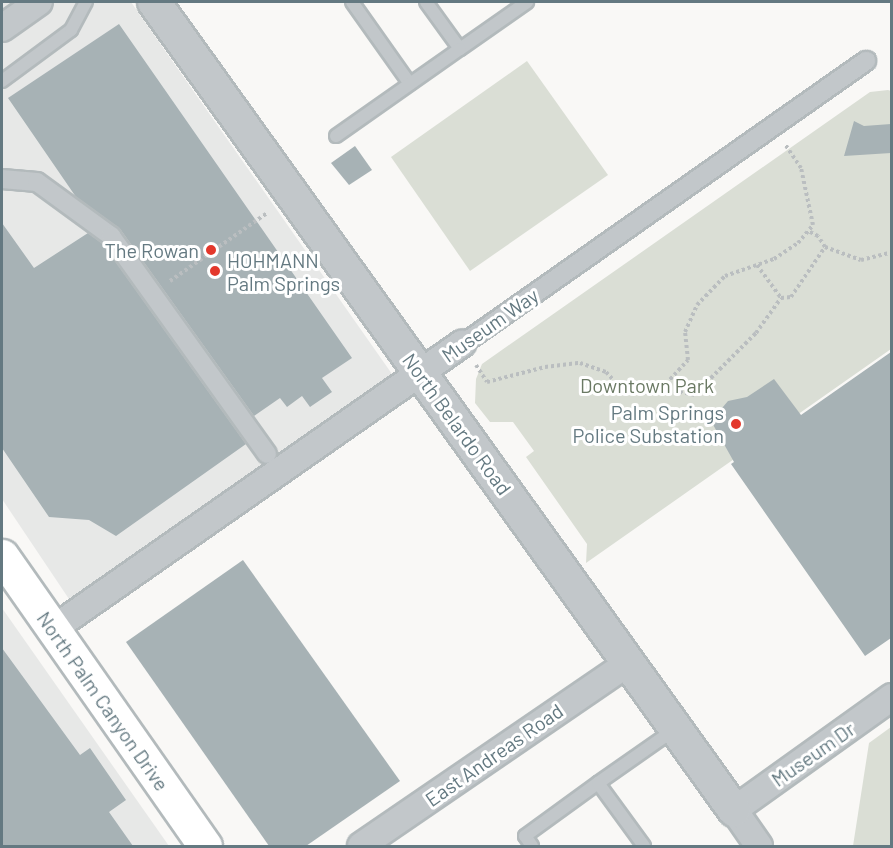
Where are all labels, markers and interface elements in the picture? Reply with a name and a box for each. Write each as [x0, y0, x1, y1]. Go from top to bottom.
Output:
place label: The Rowan [104, 238, 199, 262]
marker: The Rowan [204, 243, 218, 257]
place label: HOHMANN Palm Springs [227, 248, 340, 295]
marker: HOHMANN Palm Springs [208, 264, 222, 278]
street label: Museum Way [437, 283, 543, 367]
street label: North Belardo Road [398, 348, 516, 500]
park label: Downtown Park [580, 373, 714, 397]
place label: Palm Springs Police Substation [573, 400, 724, 447]
marker: Palm Springs Police Substation [729, 417, 743, 431]
street label: North Palm Canyon Drive [32, 607, 174, 795]
street label: East Andreas Road [420, 699, 568, 811]
street label: Museum Dr [767, 717, 859, 791]

